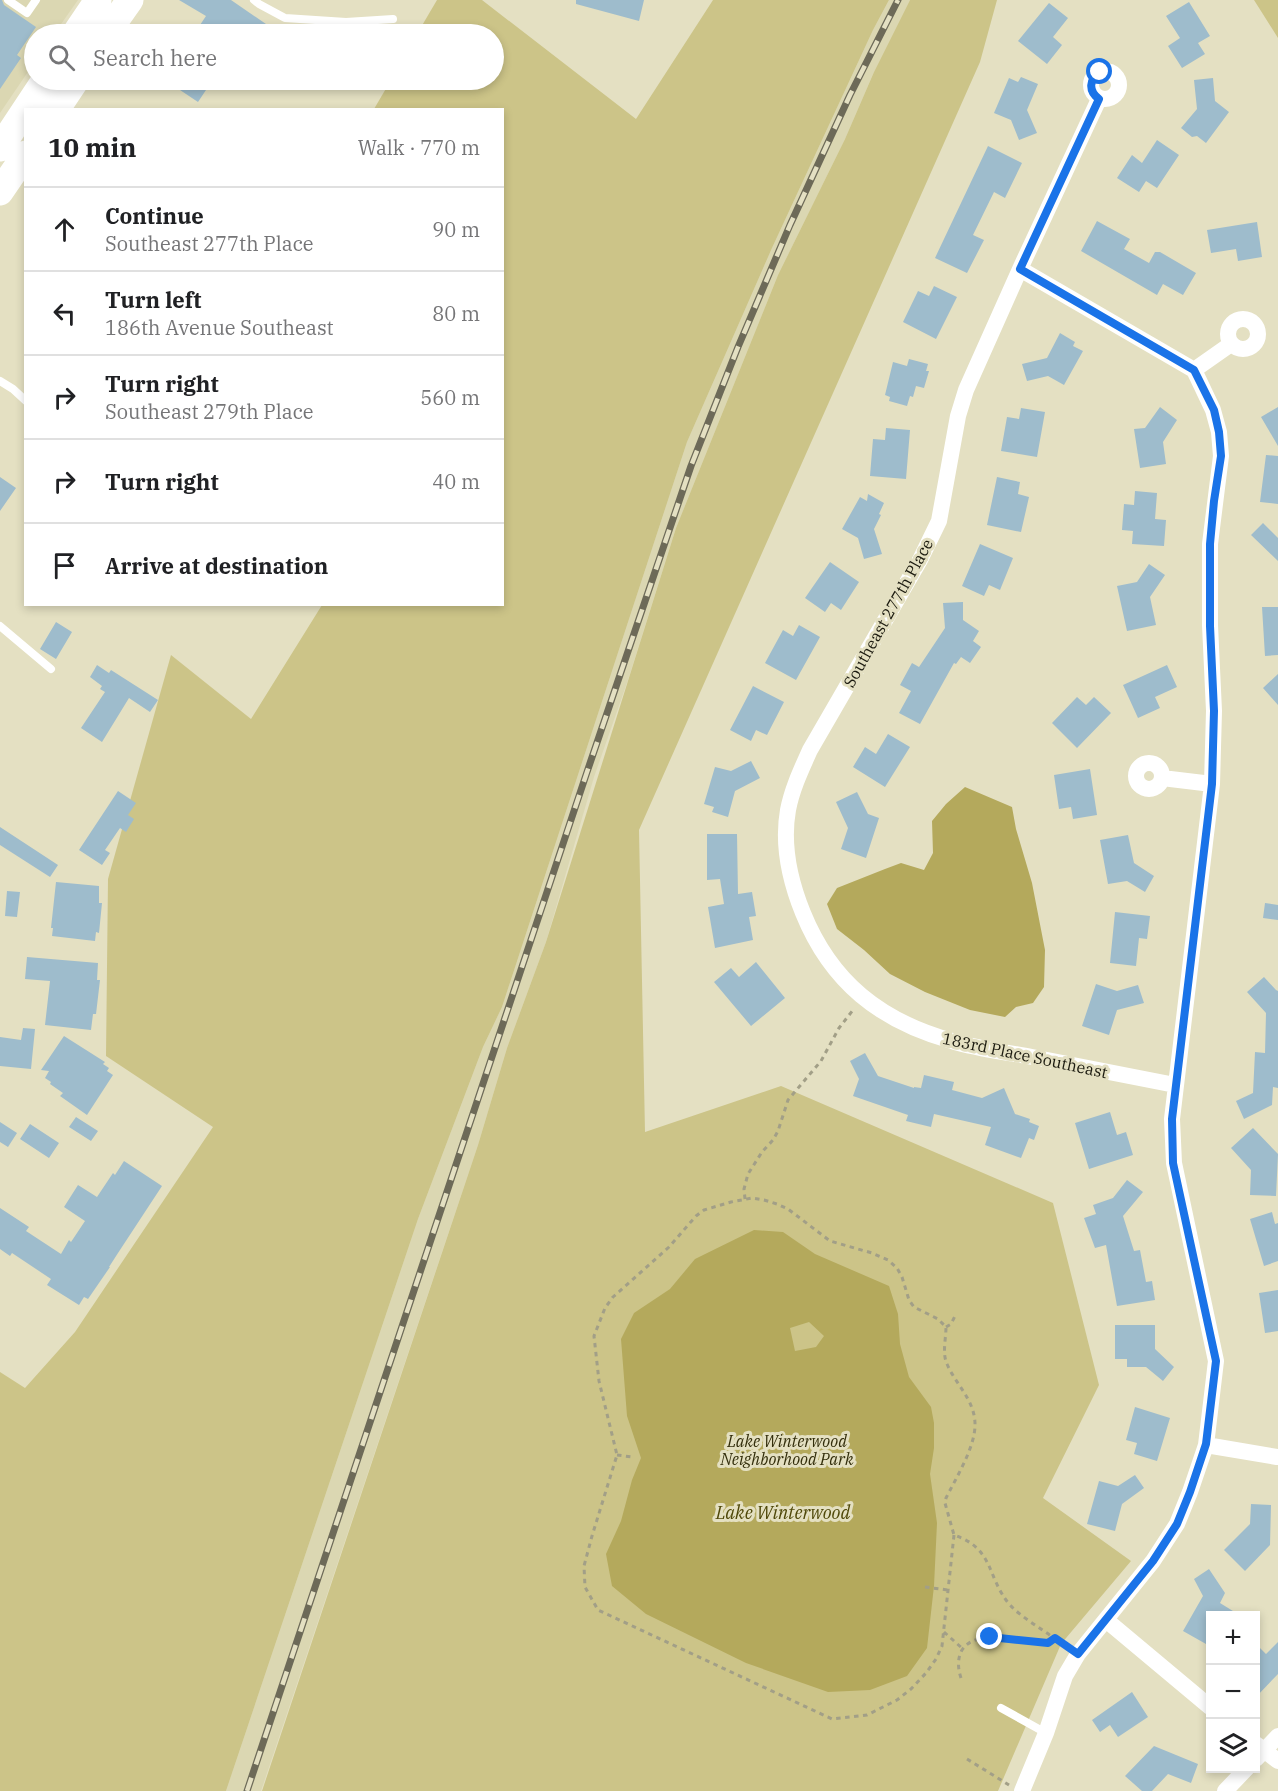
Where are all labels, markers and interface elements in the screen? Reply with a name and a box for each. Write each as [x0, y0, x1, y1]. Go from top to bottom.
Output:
search box [24, 24, 504, 90]
icon: search [45, 41, 78, 74]
text: Search here [93, 43, 217, 72]
route start [1086, 58, 1112, 84]
text: 10 min [48, 130, 136, 164]
text: Walk · 770 m [358, 134, 480, 161]
text: Continue [105, 201, 204, 230]
icon: ahead [48, 213, 81, 246]
text: 90 m [432, 216, 480, 243]
text: Southeast 277th Place [105, 230, 314, 257]
text: Turn left [105, 285, 201, 314]
icon: left [48, 297, 81, 330]
text: 80 m [432, 300, 480, 327]
text: 186th Avenue Southeast [105, 314, 334, 341]
text: Turn right [105, 369, 219, 398]
icon: right [48, 381, 81, 414]
text: 560 m [420, 384, 480, 411]
text: Southeast 279th Place [105, 398, 314, 425]
icon: right [48, 465, 81, 498]
text: Turn right [105, 467, 219, 496]
text: 40 m [432, 468, 480, 495]
street label: Southeast 277th Place [839, 535, 937, 691]
icon: arrive [48, 549, 81, 582]
text: Arrive at destination [105, 551, 328, 580]
street label: 183rd Place Southeast [941, 1028, 1110, 1082]
park label: Lake Winterwood Neighborhood Park [720, 1431, 854, 1469]
water label: Lake Winterwood [715, 1501, 851, 1524]
map controls [1206, 1611, 1260, 1773]
button: + [1206, 1611, 1260, 1665]
route end [976, 1623, 1002, 1649]
button: − [1206, 1665, 1260, 1719]
button: layers [1206, 1719, 1260, 1773]

